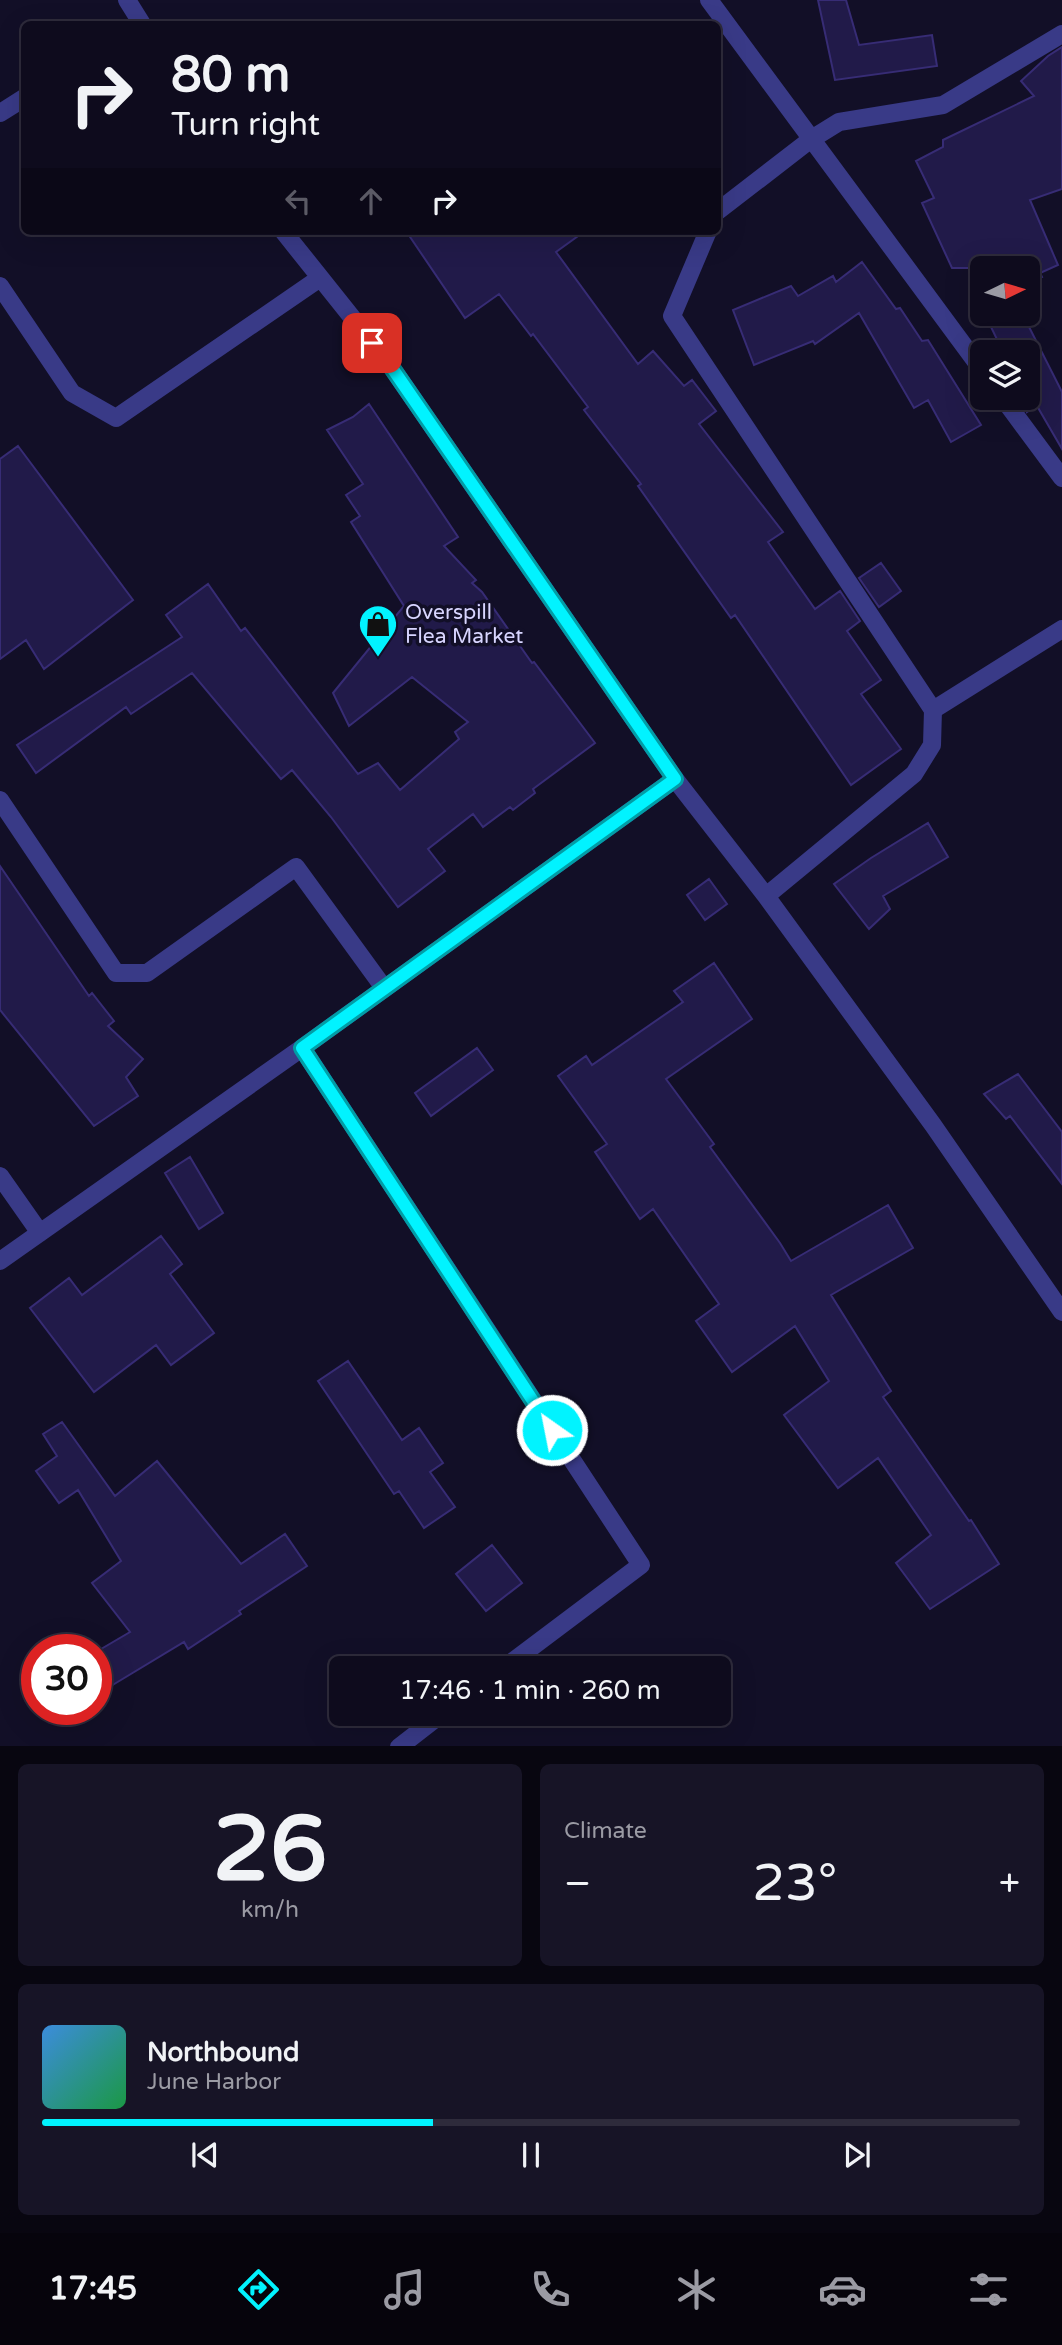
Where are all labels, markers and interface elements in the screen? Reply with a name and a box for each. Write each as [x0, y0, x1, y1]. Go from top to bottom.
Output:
text: 80 m [171, 46, 290, 105]
icon: right [56, 49, 147, 140]
text: Turn right [171, 106, 320, 144]
icon: left [279, 182, 317, 220]
icon: ahead [352, 182, 390, 220]
icon: right [425, 182, 463, 220]
north arrow [970, 256, 1040, 326]
map controls [970, 256, 1040, 410]
pin [342, 313, 402, 373]
icon: arrive [353, 324, 391, 362]
button: layers [970, 340, 1040, 410]
place label: Overspill Flea Market [405, 600, 523, 649]
shop icon: Overspill Flea Market [357, 603, 399, 658]
position arrow [515, 1393, 589, 1467]
speed limit sign: 30 [21, 1634, 112, 1725]
text: 17:46 · 1 min · 260 m [399, 1675, 661, 1706]
text: 26 [213, 1795, 327, 1905]
text: Climate [564, 1817, 647, 1845]
text: 23° [752, 1852, 837, 1915]
text: − [564, 1861, 591, 1907]
text: + [999, 1861, 1020, 1907]
text: km/h [241, 1896, 299, 1924]
text: Northbound [147, 2037, 299, 2068]
text: June Harbor [147, 2068, 281, 2096]
icon: previous [186, 2136, 224, 2174]
icon: pause [512, 2136, 550, 2174]
icon: next [838, 2136, 876, 2174]
icon: directions [234, 2265, 283, 2314]
icon: music [380, 2265, 429, 2314]
icon: phone [526, 2265, 575, 2314]
icon: climate [672, 2265, 721, 2314]
icon: car [818, 2265, 867, 2314]
icon: filters [964, 2265, 1013, 2314]
text: 17:45 [49, 2270, 137, 2308]

